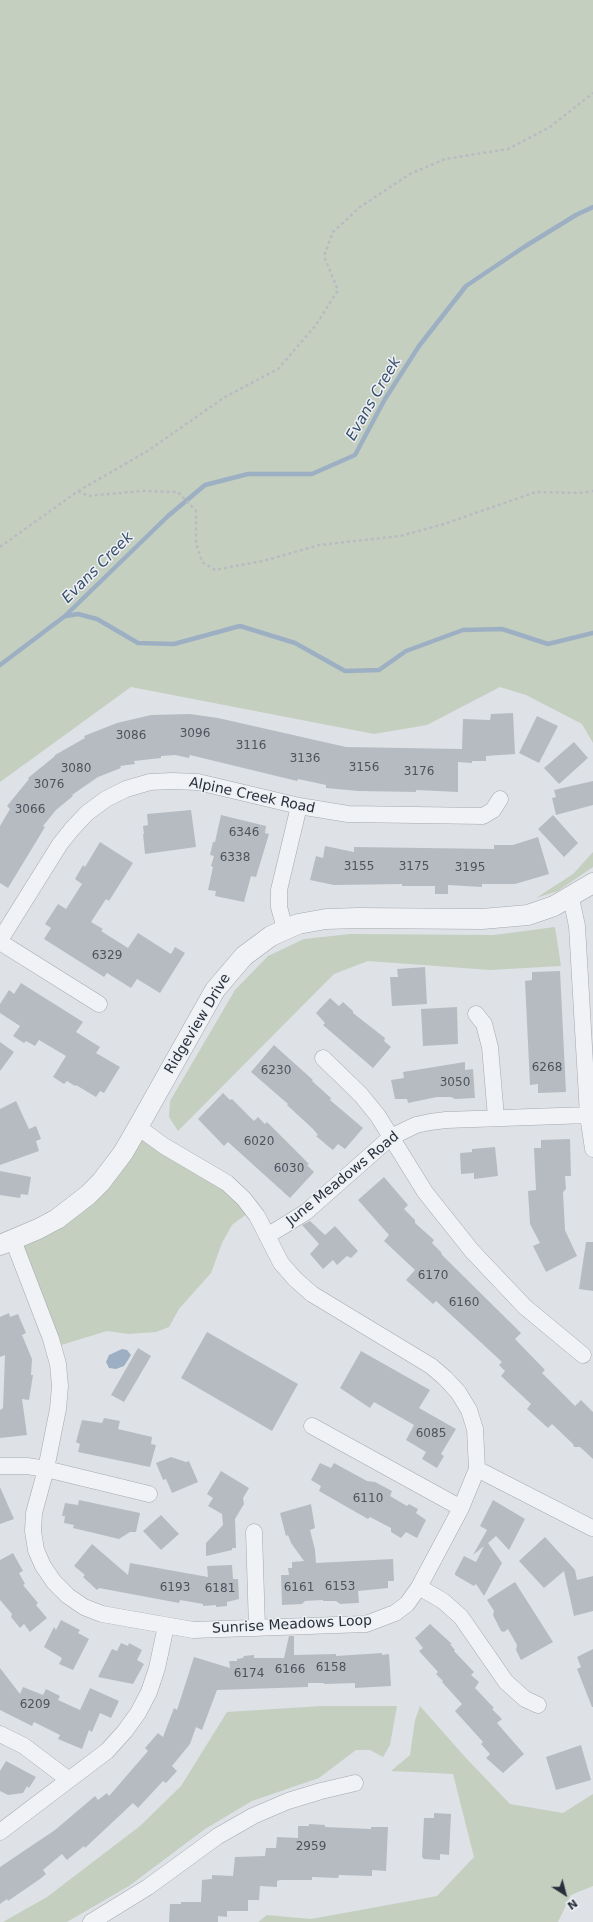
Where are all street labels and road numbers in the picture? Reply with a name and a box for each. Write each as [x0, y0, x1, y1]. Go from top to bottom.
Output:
street label: Alpine Creek Road [187, 774, 317, 818]
street label: Ridgeview Drive [161, 971, 235, 1077]
street label: June Meadows Road [283, 1128, 403, 1230]
street label: Sunrise Meadows Loop [212, 1612, 372, 1638]

